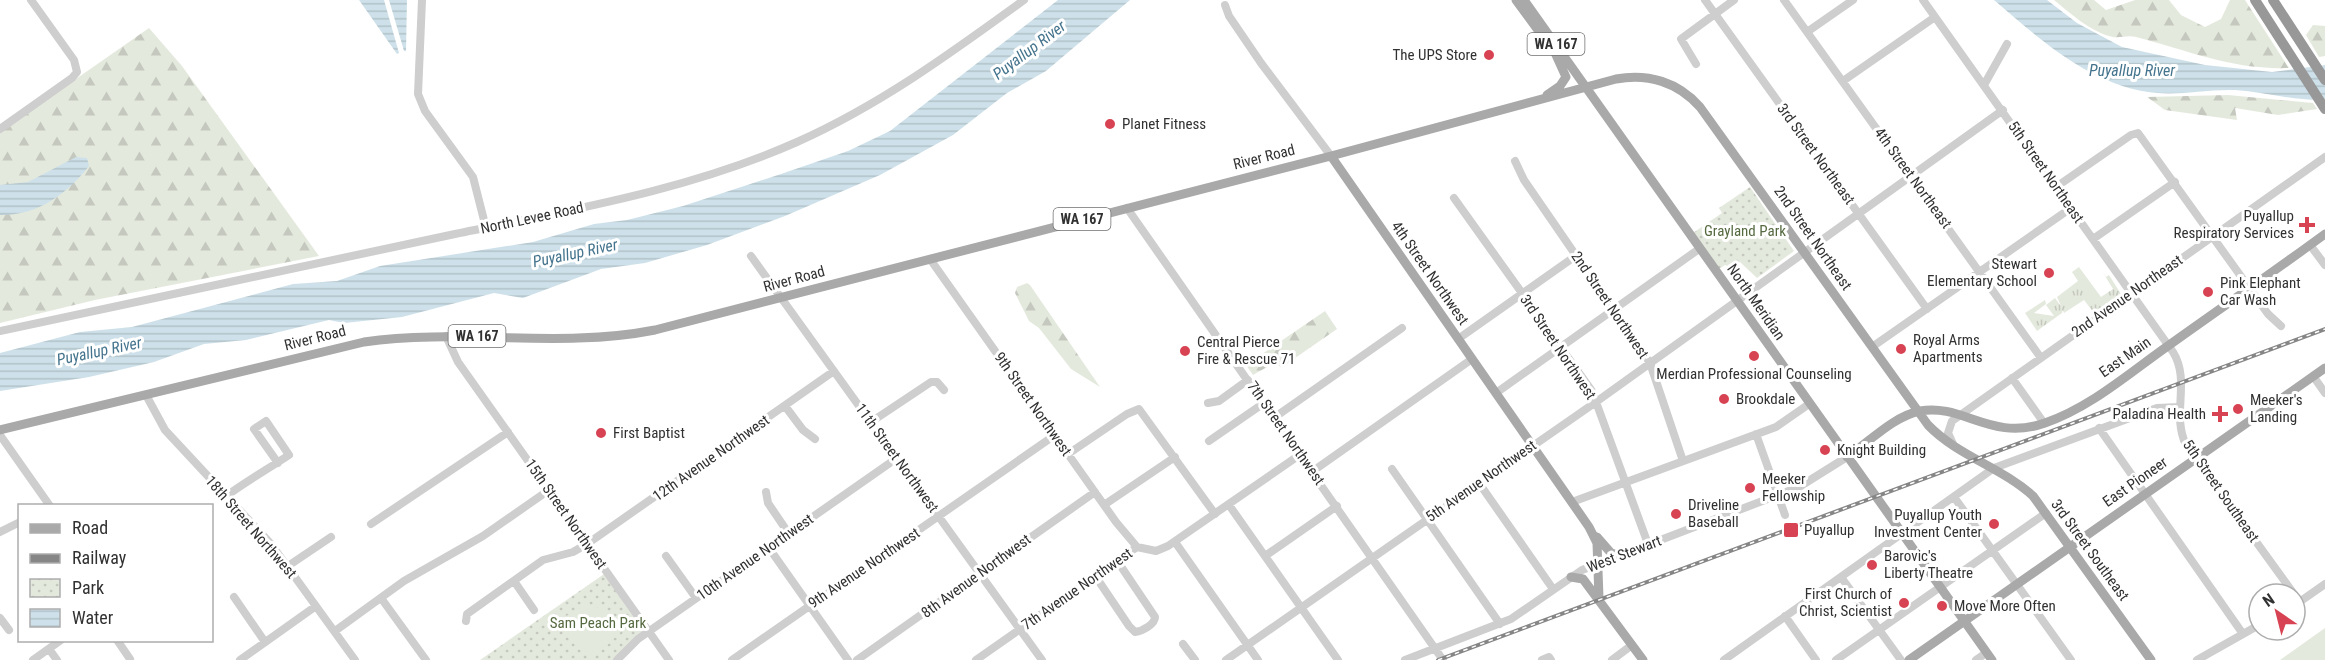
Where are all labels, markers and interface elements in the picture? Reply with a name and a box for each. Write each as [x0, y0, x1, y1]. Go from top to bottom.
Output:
water label: Puyallup River [989, 16, 1070, 84]
road number: WA 167 [1528, 33, 1584, 55]
place label: The UPS Store [1392, 46, 1477, 64]
marker: The UPS Store [1482, 48, 1496, 62]
water label: Puyallup River [2089, 61, 2176, 80]
street label: 3rd Street Northeast [1773, 100, 1859, 208]
place label: Planet Fitness [1122, 115, 1206, 133]
marker: Planet Fitness [1103, 117, 1117, 131]
street label: 5th Street Northeast [2004, 118, 2088, 226]
street label: 4th Street Northeast [1870, 124, 1956, 232]
street label: River Road [1231, 141, 1297, 173]
street label: 2nd Street Northeast [1770, 182, 1856, 294]
street label: North Levee Road [479, 198, 585, 238]
place label: Puyallup Respiratory Services [2173, 207, 2294, 242]
road number: WA 167 [1054, 208, 1110, 230]
marker: Puyallup Respiratory Services [2298, 216, 2316, 234]
street label: 4th Street Northwest [1387, 218, 1473, 328]
park label: Grayland Park [1704, 222, 1786, 240]
water label: Puyallup River [531, 234, 620, 271]
street label: 2nd Street Northwest [1567, 248, 1653, 362]
street label: 2nd Avenue Northeast [2068, 251, 2186, 341]
place label: Stewart Elementary School [1927, 255, 2037, 290]
street label: North Meridian [1723, 261, 1789, 343]
street label: River Road [761, 262, 827, 296]
marker: Stewart Elementary School [2042, 266, 2056, 280]
place label: Pink Elephant Car Wash [2220, 274, 2301, 309]
marker: Pink Elephant Car Wash [2201, 285, 2215, 299]
street label: 3rd Street Northwest [1516, 291, 1600, 403]
street label: River Road [282, 322, 348, 354]
road number: WA 167 [448, 325, 506, 347]
place label: Royal Arms Apartments [1913, 331, 1983, 366]
water label: Puyallup River [55, 332, 144, 369]
place label: Central Pierce Fire & Rescue 71 [1197, 333, 1295, 368]
street label: East Main [2096, 333, 2154, 381]
marker: Royal Arms Apartments [1894, 342, 1908, 356]
marker: Central Pierce Fire & Rescue 71 [1178, 344, 1192, 358]
street label: 9th Street Northwest [990, 349, 1076, 459]
marker: Merdian Professional Counseling [1747, 349, 1761, 363]
place label: Merdian Professional Counseling [1656, 365, 1852, 383]
street label: 7th Street Northwest [1243, 378, 1329, 488]
place label: Brookdale [1736, 390, 1795, 408]
place label: Meeker's Landing [2250, 391, 2303, 426]
marker: Brookdale [1717, 392, 1731, 406]
street label: 11th Street Northwest [852, 400, 942, 516]
marker: Meeker's Landing [2231, 402, 2245, 416]
place label: Paladina Health [2113, 405, 2206, 423]
marker: Paladina Health [2211, 405, 2229, 423]
street label: 12th Avenue Northwest [649, 411, 773, 505]
place label: First Baptist [613, 424, 685, 442]
marker: First Baptist [594, 426, 608, 440]
street label: 5th Avenue Northwest [1422, 436, 1540, 526]
street label: 5th Street Southeast [2179, 436, 2263, 546]
place label: Knight Building [1837, 441, 1926, 459]
marker: Knight Building [1818, 443, 1832, 457]
street label: East Pioneer [2099, 453, 2171, 511]
street label: 15th Street Northwest [521, 456, 611, 572]
place label: Meeker Fellowship [1762, 470, 1825, 505]
street label: 18th Street Northwest [202, 472, 300, 582]
marker: Meeker Fellowship [1743, 481, 1757, 495]
place label: Driveline Baseball [1688, 496, 1739, 531]
street label: 3rd Street Southeast [2047, 496, 2133, 604]
legend [18, 504, 213, 642]
place label: Puyallup Youth Investment Center [1874, 506, 1982, 541]
marker: Driveline Baseball [1669, 507, 1683, 521]
street label: 10th Avenue Northwest [693, 510, 817, 604]
text: Road [72, 517, 108, 538]
marker: Puyallup Youth Investment Center [1987, 517, 2001, 531]
marker: Puyallup [1782, 521, 1800, 539]
place label: Puyallup [1804, 521, 1854, 539]
street label: 9th Avenue Northwest [805, 524, 923, 612]
street label: 8th Avenue Northwest [918, 530, 1034, 622]
street label: West Stewart [1584, 532, 1664, 576]
street label: 7th Avenue Northwest [1018, 544, 1136, 634]
text: Railway [72, 547, 127, 568]
place label: Barovic's Liberty Theatre [1884, 547, 1973, 582]
marker: Barovic's Liberty Theatre [1865, 558, 1879, 572]
text: Park [72, 577, 104, 598]
north arrow [2247, 582, 2307, 642]
place label: First Church of Christ, Scientist [1799, 585, 1892, 620]
text: N [2259, 590, 2278, 611]
marker: First Church of Christ, Scientist [1897, 596, 1911, 610]
place label: Move More Often [1954, 597, 2056, 615]
marker: Move More Often [1935, 599, 1949, 613]
text: Water [72, 607, 114, 628]
park label: Sam Peach Park [550, 614, 646, 632]

